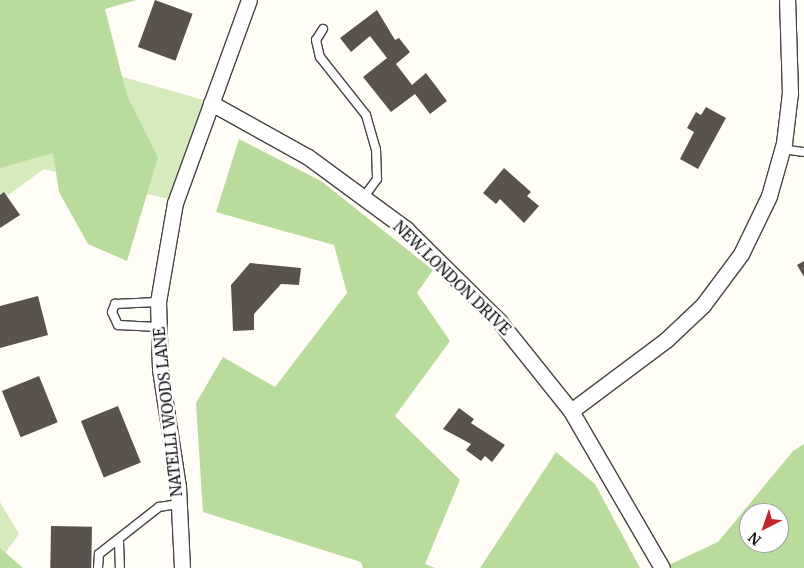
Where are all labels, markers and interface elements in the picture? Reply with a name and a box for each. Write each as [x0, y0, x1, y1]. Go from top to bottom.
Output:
street label: NEW LONDON DRIVE [390, 217, 514, 339]
street label: NATELLI WOODS LANE [150, 326, 186, 498]
north arrow [739, 503, 789, 553]
text: N [745, 528, 765, 549]

